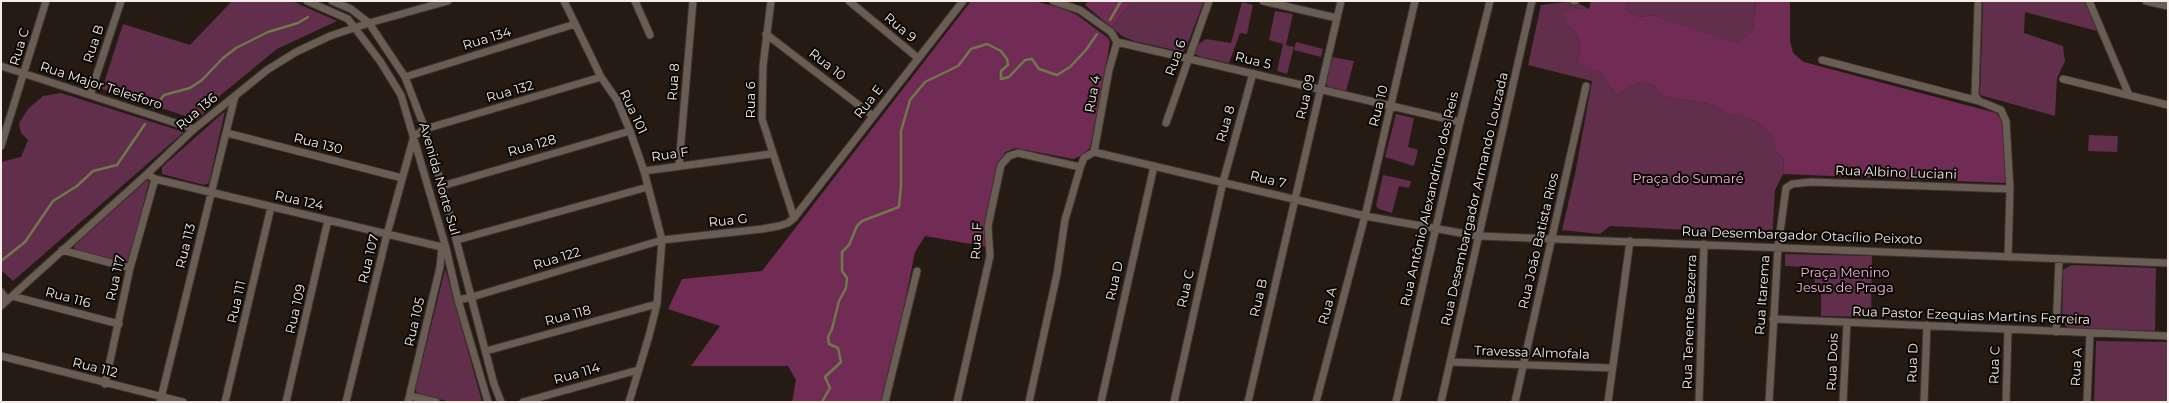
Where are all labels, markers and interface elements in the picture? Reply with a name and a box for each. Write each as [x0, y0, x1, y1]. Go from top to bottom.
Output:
street label: Rua 9 [881, 10, 919, 46]
street label: Rua B [81, 23, 107, 65]
street label: Rua 134 [461, 24, 513, 54]
street label: Rua C [7, 26, 33, 68]
street label: Rua 6 [1162, 38, 1190, 78]
street label: Rua 10 [805, 46, 849, 84]
street label: Rua 5 [1233, 49, 1273, 73]
street label: Rua Major Telesforo [38, 59, 164, 113]
street label: Rua 8 [665, 63, 683, 101]
street label: Rua Desembargador Armando Louzada [1438, 71, 1512, 327]
street label: Rua 09 [1293, 73, 1319, 121]
street label: Rua 4 [1082, 74, 1104, 114]
street label: Rua 132 [485, 78, 535, 106]
street label: Rua 6 [743, 81, 759, 119]
street label: Rua E [851, 82, 887, 122]
street label: Rua 10 [1366, 83, 1392, 129]
street label: Rua 101 [616, 87, 650, 137]
street label: Rua 136 [173, 90, 221, 134]
street label: Rua Antônio Alexandrino dos Reis [1398, 90, 1462, 308]
street label: Rua 8 [1213, 104, 1239, 144]
street label: Avenida Norte Sul [415, 121, 463, 237]
street label: Rua 130 [292, 130, 344, 158]
street label: Rua 128 [506, 132, 558, 160]
street label: Rua F [650, 145, 690, 165]
street label: Rua Albino Luciani [1835, 163, 1957, 183]
street label: Rua 7 [1248, 168, 1288, 192]
street label: Rua João Batista Rios [1516, 171, 1562, 311]
park label: Praça do Sumaré [1632, 171, 1744, 187]
street label: Rua 124 [273, 188, 325, 214]
street label: Rua G [708, 211, 748, 231]
street label: Rua 113 [173, 222, 199, 270]
street label: Rua F [968, 222, 986, 260]
street label: Rua Desembargador Otacílio Peixoto [1681, 224, 1923, 248]
street label: Rua 107 [355, 233, 383, 285]
street label: Rua 122 [531, 244, 583, 274]
street label: Rua 117 [103, 254, 129, 302]
street label: Rua Tenente Bezerra [1680, 254, 1700, 390]
street label: Rua Itarema [1752, 254, 1774, 336]
street label: Rua D [1103, 260, 1127, 302]
park label: Praça Menino Jesus de Praga [1796, 265, 1894, 296]
street label: Rua C [1174, 269, 1198, 309]
street label: Rua B [1247, 277, 1271, 319]
street label: Rua 111 [225, 279, 249, 325]
street label: Rua 109 [283, 283, 309, 335]
street label: Rua 116 [44, 284, 92, 312]
street label: Rua A [1315, 285, 1341, 327]
street label: Rua 105 [402, 296, 428, 348]
street label: Rua 118 [543, 302, 593, 330]
street label: Rua Pastor Ezequias Martins Ferreira [1852, 304, 2090, 328]
street label: Rua Dois [1824, 333, 1842, 391]
street label: Travessa Almofala [1474, 343, 1590, 363]
street label: Rua D [1905, 343, 1921, 383]
street label: Rua C [1987, 346, 2003, 384]
street label: Rua A [2068, 347, 2086, 387]
street label: Rua 112 [71, 355, 119, 381]
street label: Rua 114 [552, 360, 602, 388]

